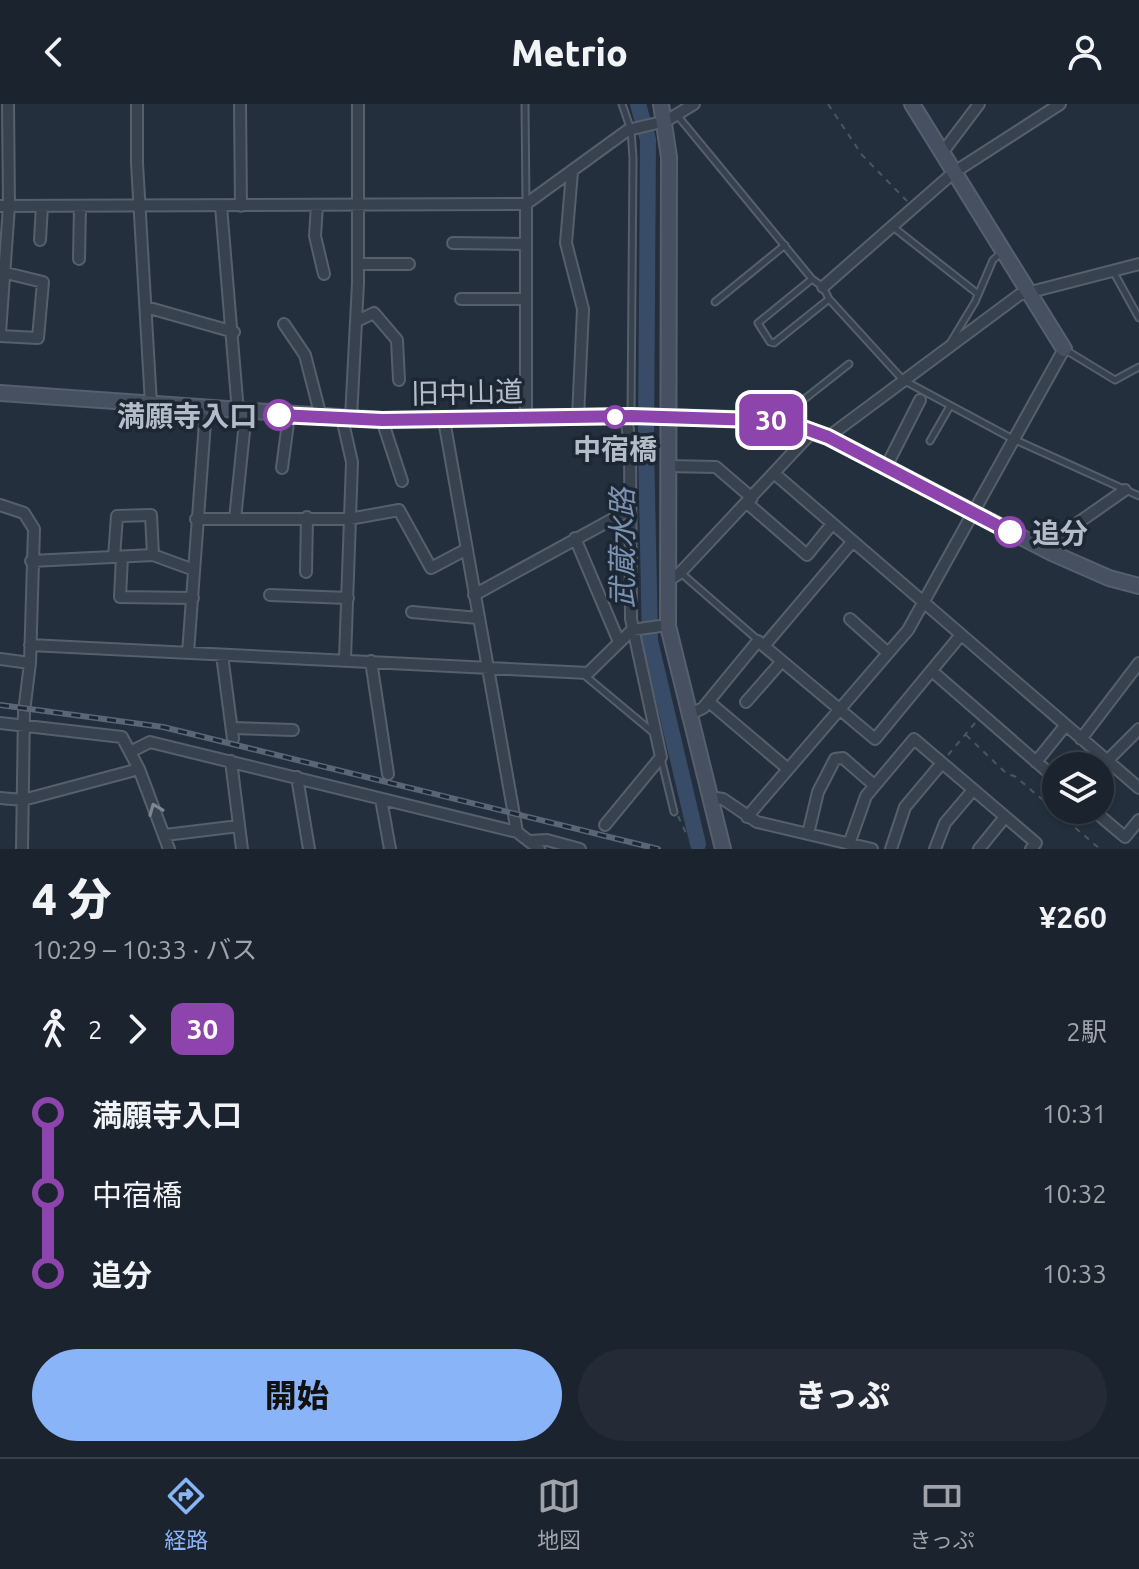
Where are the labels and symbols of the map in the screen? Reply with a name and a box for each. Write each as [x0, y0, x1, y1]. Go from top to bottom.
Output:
street label: 旧中山道 [411, 376, 523, 408]
line badge: 30 [735, 394, 807, 446]
place label: 満願寺入口 [117, 400, 257, 431]
marker: 満願寺入口 [264, 400, 294, 430]
marker: 中宿橋 [604, 406, 626, 428]
place label: 中宿橋 [573, 433, 657, 464]
water label: 武蔵水路 [605, 485, 639, 608]
marker: 追分 [995, 517, 1025, 547]
place label: 追分 [1032, 517, 1088, 548]
one-way arrow [149, 803, 165, 817]

